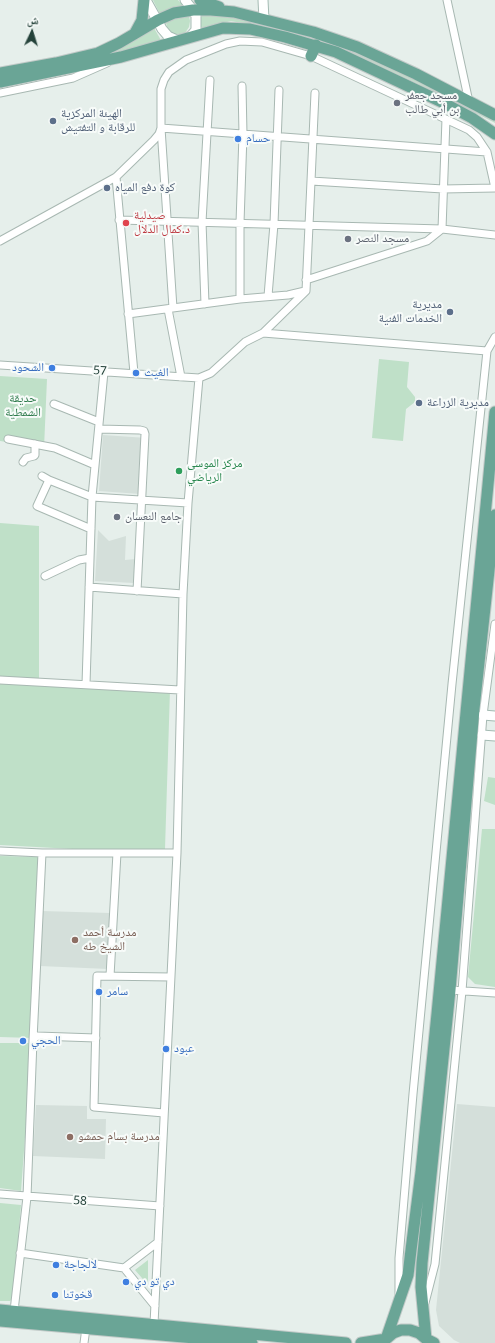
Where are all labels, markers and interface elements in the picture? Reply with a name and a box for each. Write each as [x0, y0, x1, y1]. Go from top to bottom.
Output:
north arrow [12, 12, 52, 52]
text: ش [27, 12, 39, 27]
place label: مسجد جعفر بن أبي طالب [405, 89, 459, 117]
marker: مسجد جعفر بن أبي طالب [392, 98, 402, 108]
place label: الهيئة المركزية للرقابة و التفتيش [61, 107, 135, 135]
marker: الهيئة المركزية للرقابة و التفتيش [48, 116, 58, 126]
place label: حسام [246, 132, 270, 146]
marker: حسام [233, 134, 243, 144]
place label: كوة دفع المياه [115, 181, 175, 195]
marker: كوة دفع المياه [102, 183, 112, 193]
place label: صيدلية د.كمال الدلال [134, 209, 190, 237]
marker: صيدلية د.كمال الدلال [121, 218, 131, 228]
place label: مسجد النصر [356, 232, 409, 246]
marker: مسجد النصر [343, 234, 353, 244]
place label: مديرية الخدمات الفنية [379, 298, 442, 326]
marker: مديرية الخدمات الفنية [445, 307, 455, 317]
place label: الشحود [12, 361, 44, 375]
marker: الشحود [47, 363, 57, 373]
street label: 57 [93, 363, 107, 379]
place label: الغيث [144, 366, 168, 380]
marker: الغيث [131, 368, 141, 378]
park label: حديقة الشمطية [5, 392, 41, 420]
place label: مديرية الزراعة [427, 396, 489, 410]
marker: مديرية الزراعة [414, 398, 424, 408]
place label: مركز الموسى الرياضي [187, 457, 242, 485]
marker: مركز الموسى الرياضي [174, 466, 184, 476]
place label: جامع النعسان [125, 510, 182, 524]
marker: جامع النعسان [112, 512, 122, 522]
place label: مدرسة أحمد الشيخ طه [83, 926, 136, 954]
marker: مدرسة أحمد الشيخ طه [70, 935, 80, 945]
place label: سامر [107, 985, 128, 999]
marker: سامر [94, 987, 104, 997]
place label: الحجي [31, 1034, 61, 1048]
marker: الحجي [18, 1036, 28, 1046]
place label: عبود [174, 1042, 194, 1056]
marker: عبود [161, 1044, 171, 1054]
place label: مدرسة بسام حمشو [78, 1130, 160, 1144]
marker: مدرسة بسام حمشو [65, 1132, 75, 1142]
street label: 58 [73, 1193, 87, 1209]
place label: لالجاجة [64, 1258, 97, 1272]
marker: لالجاجة [51, 1260, 61, 1270]
place label: دي تو دي [134, 1275, 175, 1289]
marker: دي تو دي [121, 1277, 131, 1287]
place label: قخوتنا [63, 1288, 92, 1302]
marker: قخوتنا [50, 1290, 60, 1300]

